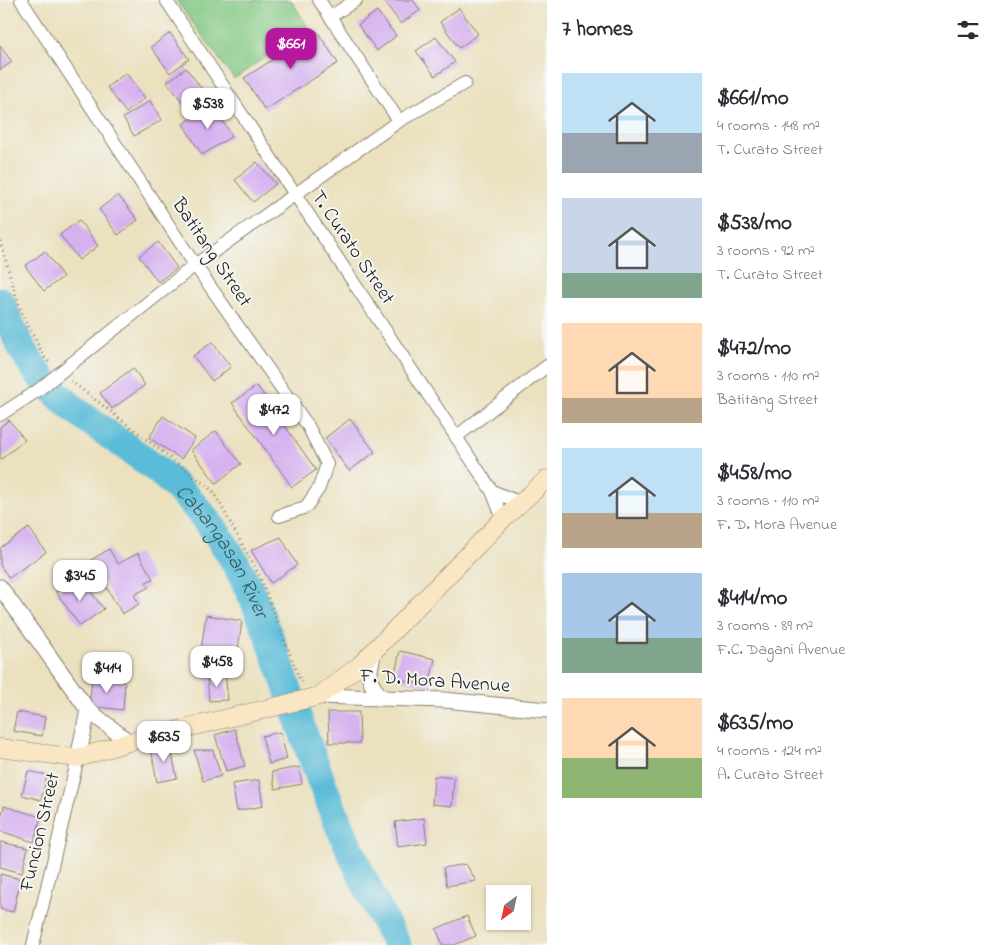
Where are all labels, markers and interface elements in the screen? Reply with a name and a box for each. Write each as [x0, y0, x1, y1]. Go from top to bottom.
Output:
text: 7 homes [562, 15, 633, 45]
icon: filters [954, 16, 982, 44]
pin: $661 [261, 28, 321, 70]
text: $661 [277, 32, 305, 56]
text: $661/mo [717, 84, 789, 114]
pin: $538 [178, 88, 238, 130]
text: $538 [192, 92, 224, 116]
icon: home [602, 93, 662, 153]
text: 4 rooms · 148 m² [717, 114, 820, 138]
text: T. Curato Street [717, 138, 823, 162]
street label: T. Curato Street [303, 185, 401, 311]
street label: Batitang Street [162, 192, 259, 314]
text: $538/mo [717, 209, 792, 239]
icon: home [602, 218, 662, 278]
text: 3 rooms · 92 m² [717, 239, 815, 263]
text: T. Curato Street [717, 263, 823, 287]
text: $472/mo [717, 334, 791, 364]
icon: home [602, 343, 662, 403]
text: 3 rooms · 110 m² [717, 364, 819, 388]
text: Batitang Street [717, 388, 818, 412]
pin: $472 [244, 394, 304, 436]
text: $472 [259, 398, 289, 422]
text: $458/mo [717, 459, 792, 489]
icon: home [602, 468, 662, 528]
water label: Cabangasan River [168, 478, 276, 625]
text: 3 rooms · 110 m² [717, 489, 819, 513]
text: F. D. Mora Avenue [717, 513, 837, 537]
pin: $345 [50, 560, 110, 602]
text: $345 [64, 564, 96, 588]
text: $414/mo [717, 584, 787, 614]
icon: home [602, 593, 662, 653]
text: 3 rooms · 89 m² [717, 614, 813, 638]
text: F.C. Dagani Avenue [717, 638, 846, 662]
pin: $458 [187, 646, 247, 688]
text: $458 [201, 650, 233, 674]
pin: $414 [77, 652, 137, 694]
text: $414 [93, 656, 121, 680]
street label: F. D. Mora Avenue [358, 662, 511, 702]
text: $635/mo [717, 709, 793, 739]
icon: home [602, 718, 662, 778]
pin: $635 [134, 720, 194, 763]
text: $635 [148, 725, 180, 749]
text: 4 rooms · 124 m² [717, 739, 822, 763]
text: A. Curato Street [717, 763, 824, 787]
street label: Funcion Street [13, 770, 69, 895]
north arrow [486, 885, 531, 930]
map controls [486, 885, 531, 930]

